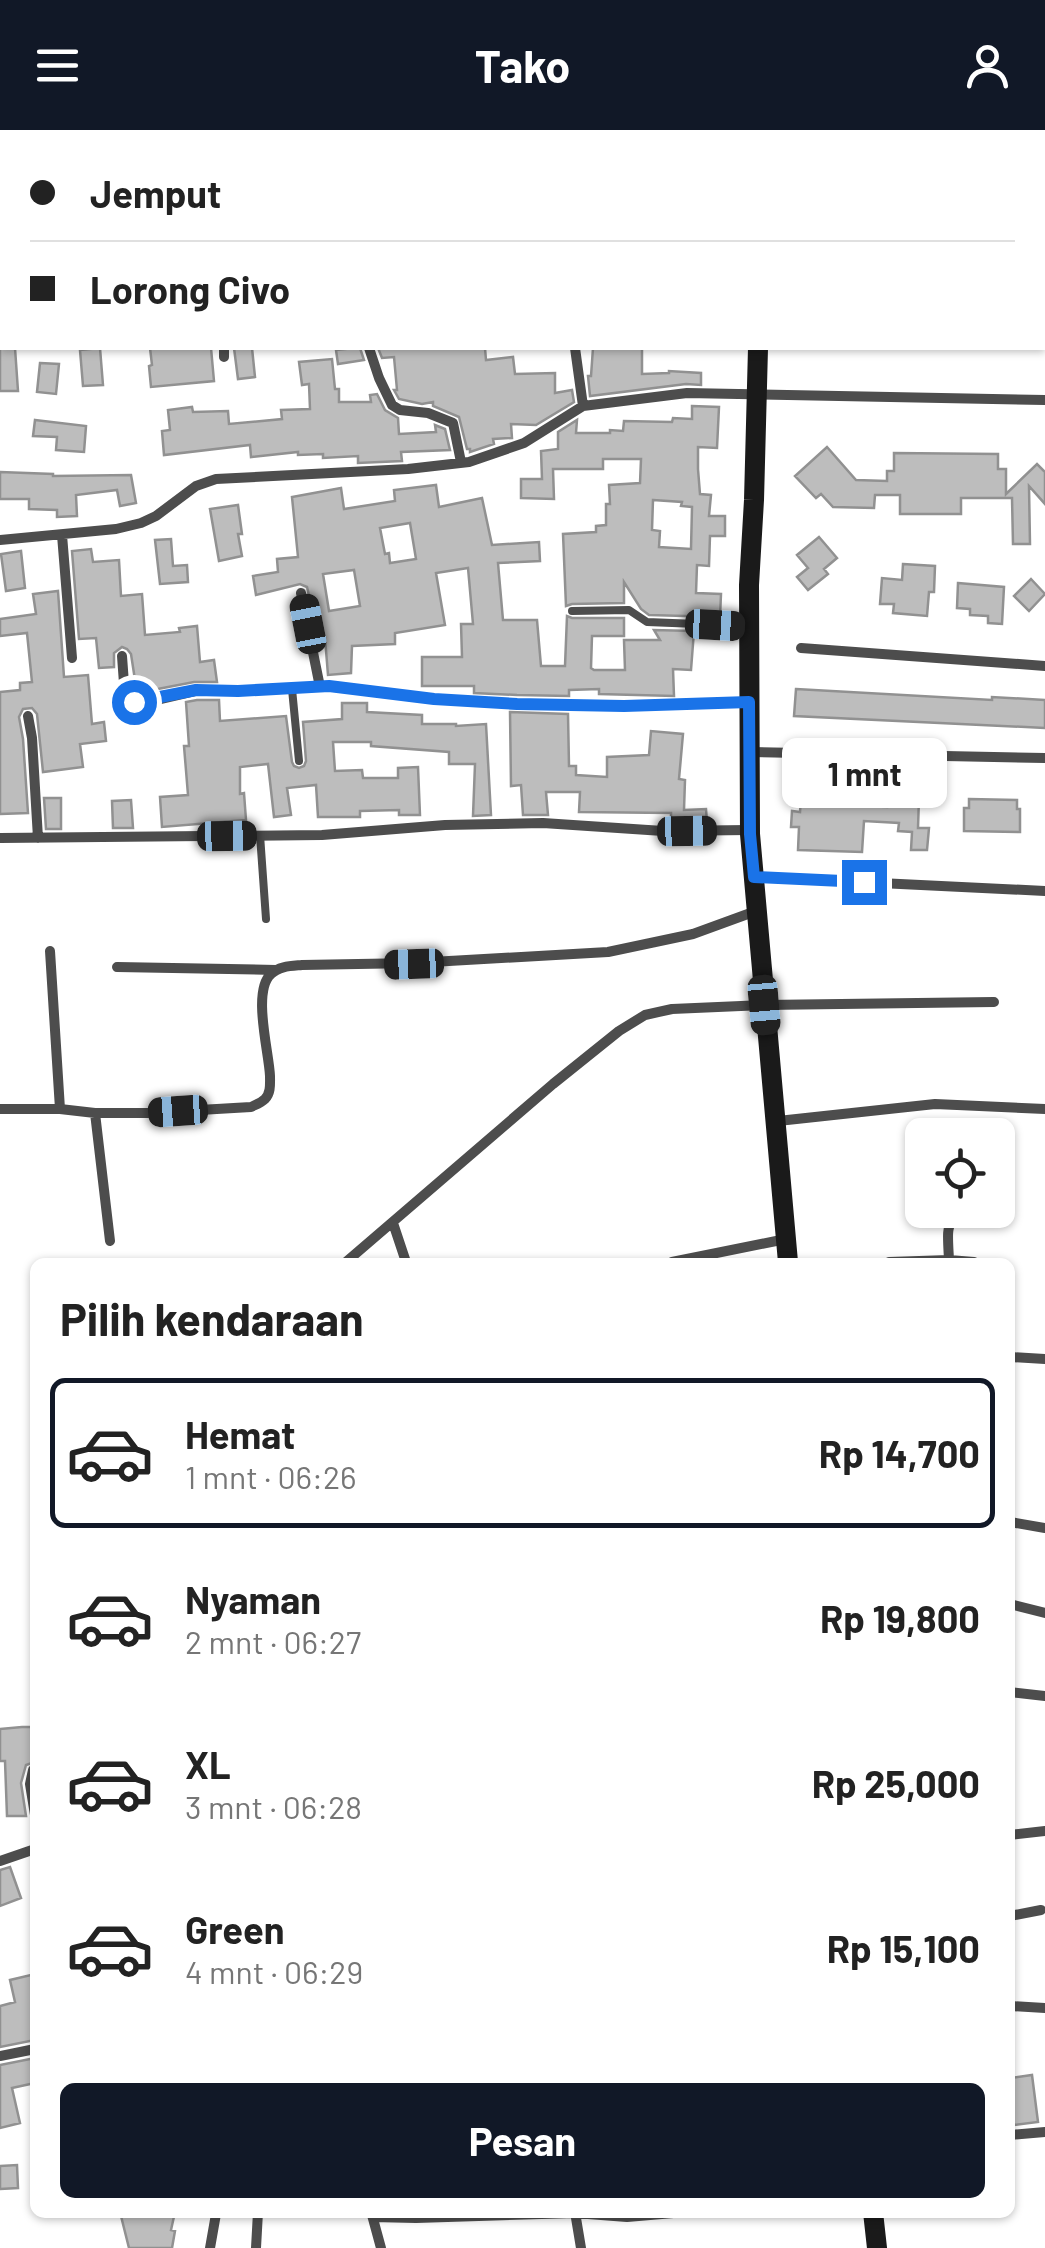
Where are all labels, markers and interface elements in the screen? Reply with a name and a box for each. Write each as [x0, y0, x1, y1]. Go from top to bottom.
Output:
icon: menu [30, 38, 85, 93]
text: Tako [475, 38, 570, 92]
icon: person [960, 38, 1015, 93]
text: Jemput [90, 170, 221, 216]
text: Lorong Civo [90, 266, 290, 312]
car [288, 592, 328, 656]
car [684, 608, 746, 642]
route start [112, 680, 157, 725]
callout: 1 mnt [782, 737, 946, 807]
text: 1 mnt [827, 754, 902, 792]
car [657, 815, 717, 847]
car [197, 820, 257, 852]
route end [842, 860, 887, 905]
car [383, 948, 445, 980]
car [746, 974, 782, 1036]
car [147, 1094, 209, 1128]
map controls [905, 1118, 1015, 1228]
button: locate [905, 1118, 1015, 1228]
text: Pilih kendaraan [60, 1291, 364, 1345]
icon: car [65, 1408, 155, 1498]
text: Hemat [185, 1411, 295, 1457]
text: Rp 14,700 [819, 1430, 980, 1476]
text: 1 mnt · 06:26 [185, 1457, 357, 1495]
icon: car [65, 1573, 155, 1663]
text: Nyaman [185, 1576, 321, 1622]
text: Rp 19,800 [820, 1595, 980, 1641]
text: 2 mnt · 06:27 [185, 1622, 361, 1660]
icon: car [65, 1738, 155, 1828]
text: XL [185, 1741, 231, 1787]
text: Rp 25,000 [812, 1760, 980, 1806]
text: 3 mnt · 06:28 [185, 1787, 362, 1825]
icon: car [65, 1903, 155, 1993]
text: Green [185, 1906, 285, 1952]
text: Rp 15,100 [827, 1925, 980, 1971]
text: 4 mnt · 06:29 [185, 1952, 363, 1990]
button: Pesan [60, 2083, 985, 2198]

